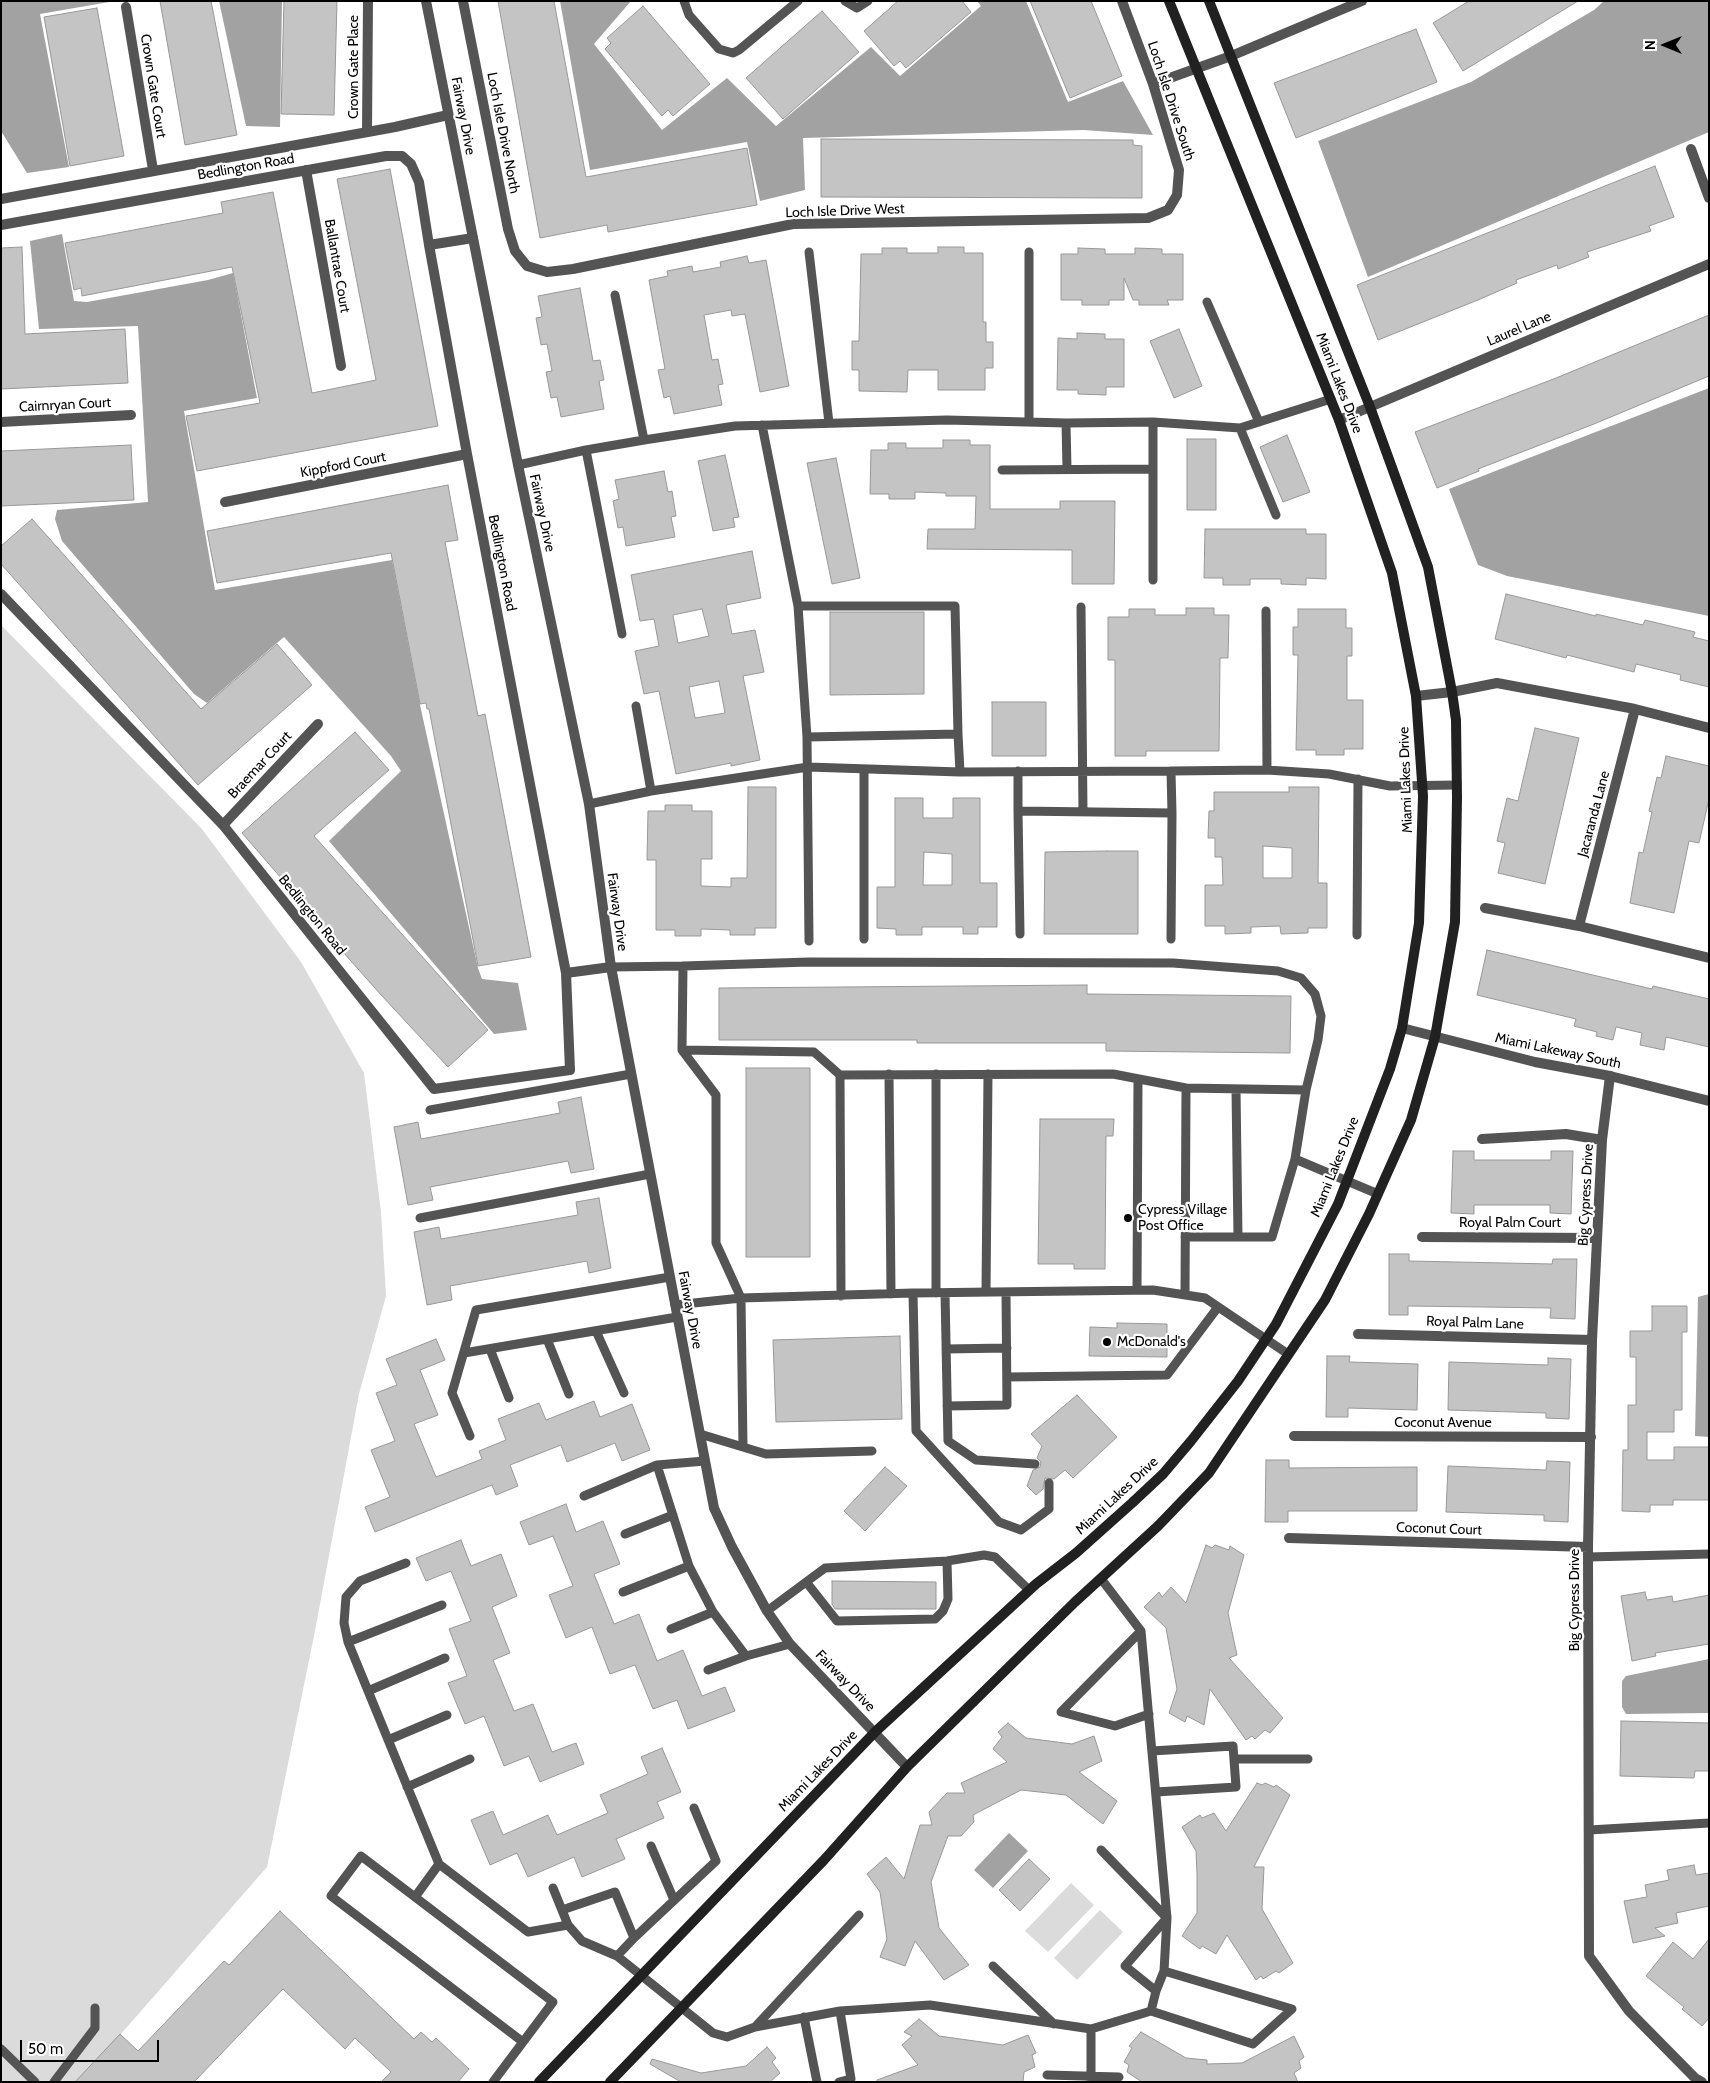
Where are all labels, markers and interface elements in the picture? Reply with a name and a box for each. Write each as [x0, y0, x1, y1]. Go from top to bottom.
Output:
street label: Crown Gate Place [346, 15, 362, 119]
north arrow [1640, 20, 1690, 70]
street label: Crown Gate Court [136, 33, 170, 139]
street label: Loch Isle Drive South [1144, 39, 1198, 163]
text: N [1641, 40, 1659, 50]
street label: Loch Isle Drive North [483, 71, 523, 195]
street label: Fairway Drive [447, 76, 479, 156]
street label: Bedlington Road [196, 150, 296, 184]
street label: Loch Isle Drive West [785, 201, 905, 221]
street label: Ballantrae Court [320, 218, 354, 314]
street label: Laurel Lane [1485, 308, 1553, 350]
street label: Miami Lakes Drive [1312, 330, 1366, 436]
street label: Cairnryan Court [18, 394, 112, 416]
street label: Kippford Court [299, 448, 387, 482]
street label: Fairway Drive [526, 473, 558, 553]
street label: Bedlington Road [484, 513, 520, 613]
street label: Miami Lakes Drive [1396, 726, 1416, 834]
street label: Braemar Court [225, 728, 295, 802]
street label: Jacaranda Lane [1574, 769, 1614, 859]
street label: Bedlington Road [275, 872, 349, 958]
street label: Fairway Drive [603, 872, 631, 952]
street label: Miami Lakeway South [1493, 1029, 1623, 1073]
street label: Miami Lakes Drive [1307, 1114, 1363, 1220]
street label: Big Cypress Drive [1575, 1143, 1597, 1247]
place label: Cypress Village Post Office [1138, 1202, 1227, 1234]
marker: Cypress Village Post Office [1122, 1212, 1134, 1224]
street label: Royal Palm Court [1459, 1215, 1561, 1231]
street label: Fairway Drive [674, 1270, 706, 1350]
street label: Royal Palm Lane [1426, 1313, 1524, 1333]
place label: McDonald's [1117, 1334, 1186, 1350]
marker: McDonald's [1101, 1336, 1113, 1348]
street label: Coconut Avenue [1394, 1415, 1492, 1431]
street label: Miami Lakes Drive [1072, 1454, 1162, 1538]
street label: Coconut Court [1396, 1519, 1482, 1539]
street label: Big Cypress Drive [1567, 1549, 1583, 1651]
street label: Fairway Drive [812, 1647, 878, 1715]
street label: Miami Lakes Drive [775, 1727, 861, 1815]
scale bar [22, 2030, 161, 2062]
text: 50 m [28, 2040, 63, 2058]

